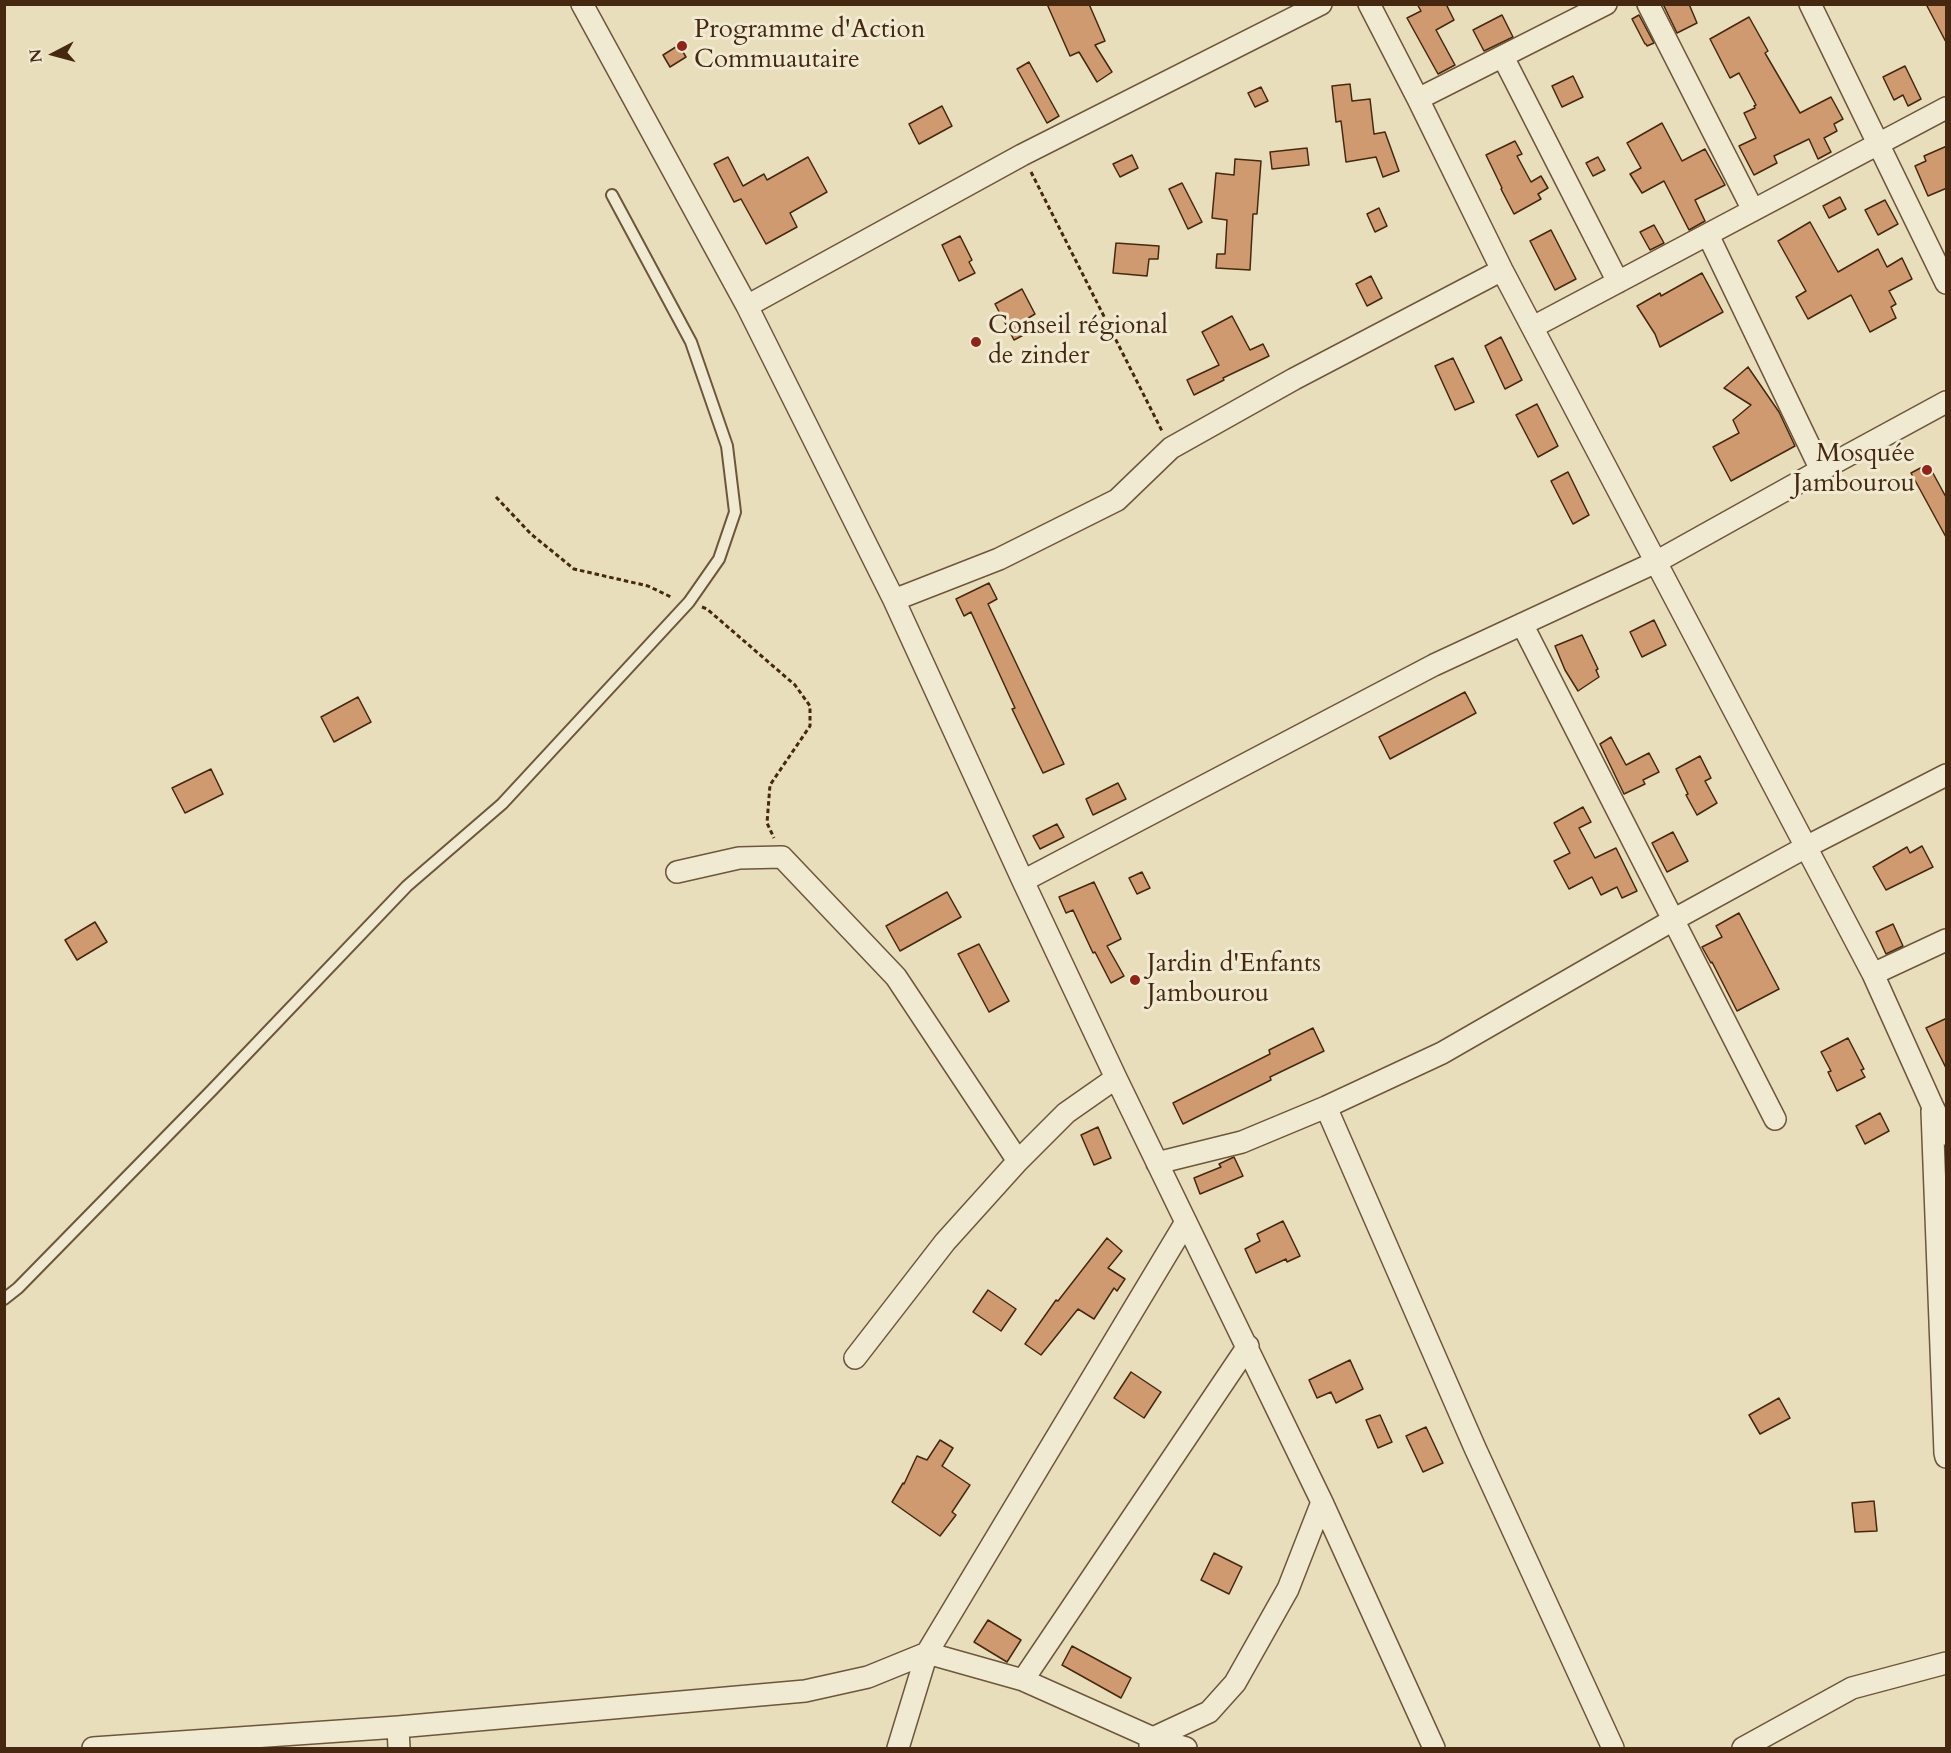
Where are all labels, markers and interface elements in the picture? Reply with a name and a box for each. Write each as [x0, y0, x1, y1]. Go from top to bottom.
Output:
place label: Programme d'Action Commuautaire [694, 15, 925, 76]
north arrow [24, 24, 84, 84]
marker: Programme d'Action Commuautaire [675, 39, 689, 53]
text: N [24, 48, 48, 64]
place label: Conseil régional de zinder [988, 311, 1168, 372]
marker: Conseil régional de zinder [969, 335, 983, 349]
place label: Mosquée Jambourou [1793, 439, 1915, 500]
marker: Mosquée Jambourou [1920, 463, 1934, 477]
place label: Jardin d'Enfants Jambourou [1147, 949, 1321, 1011]
marker: Jardin d'Enfants Jambourou [1128, 973, 1142, 987]

